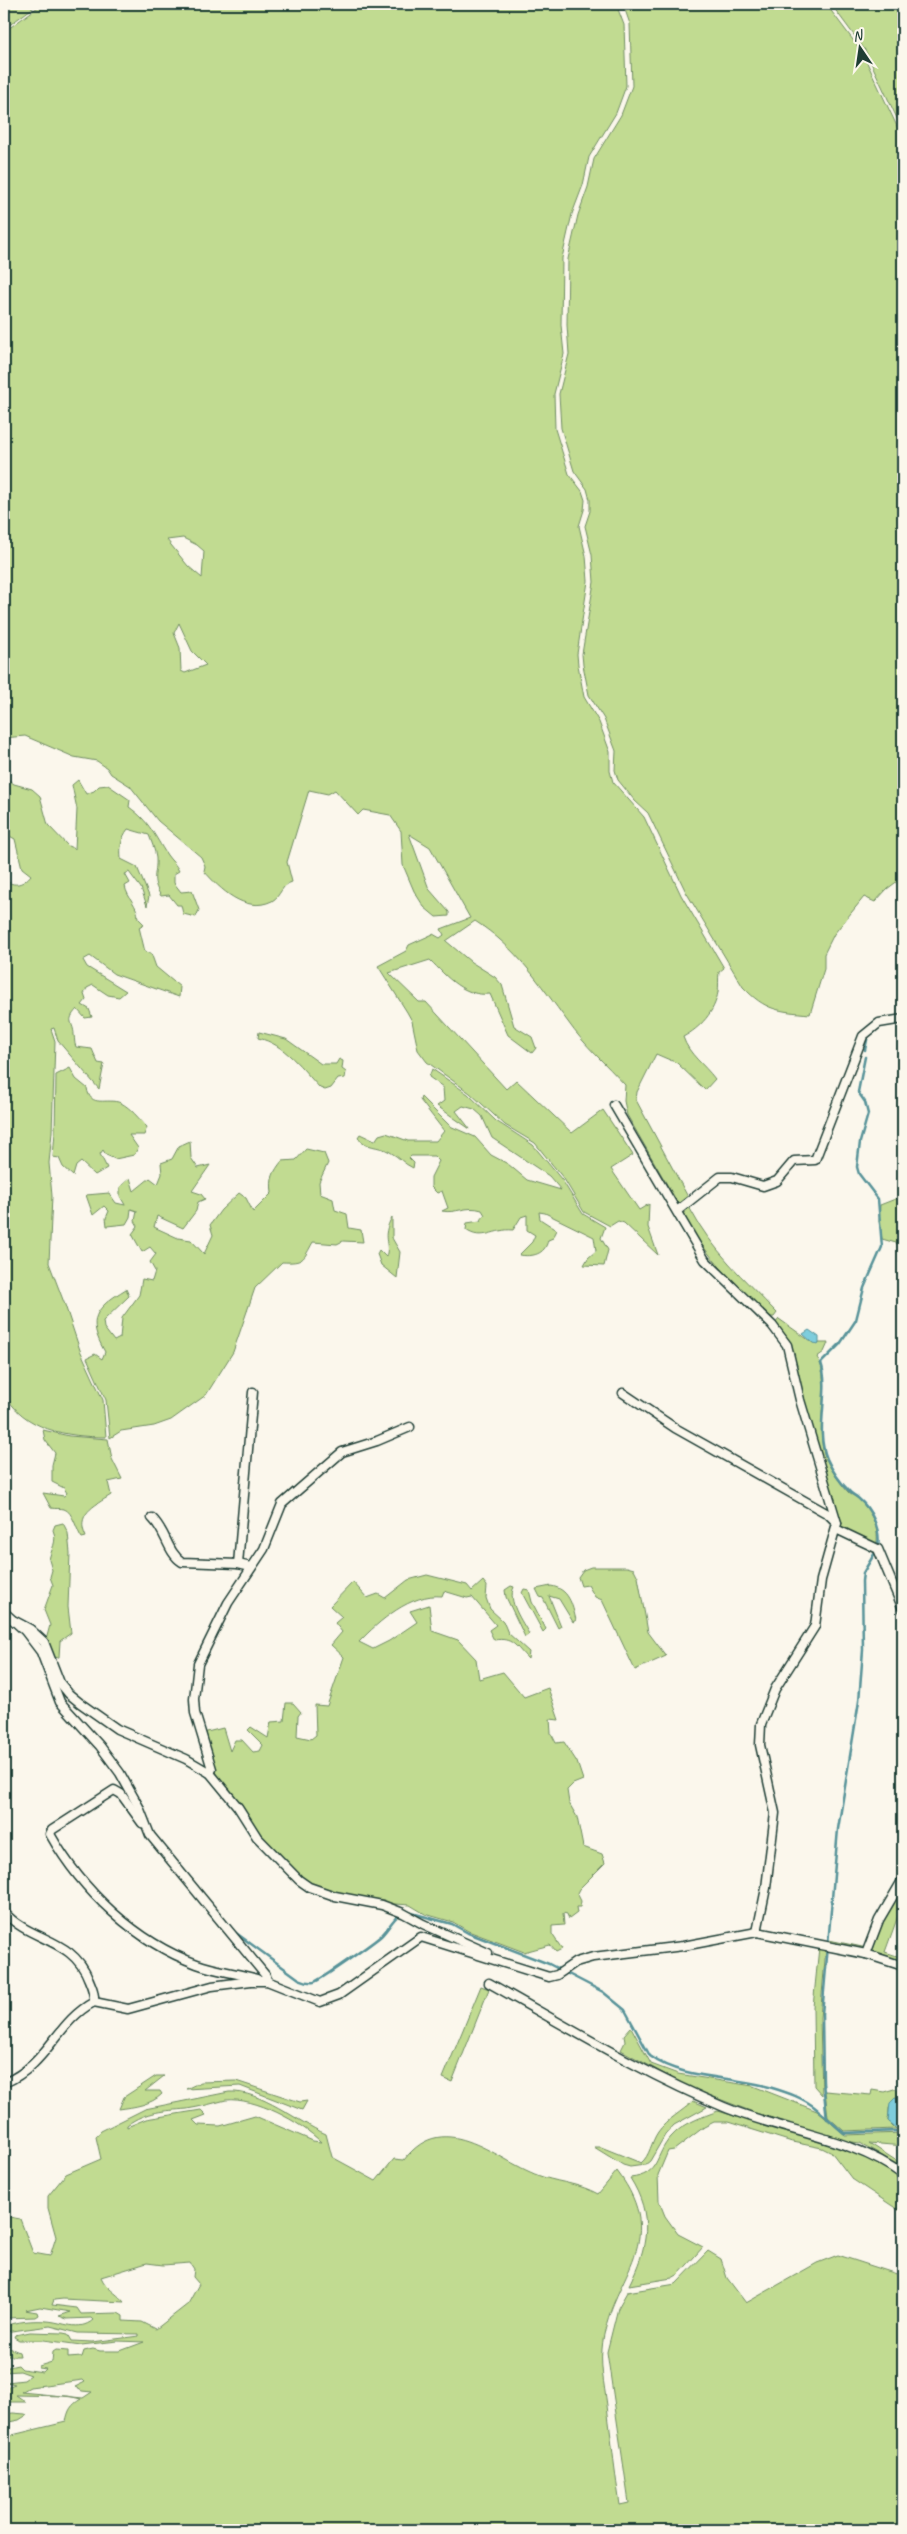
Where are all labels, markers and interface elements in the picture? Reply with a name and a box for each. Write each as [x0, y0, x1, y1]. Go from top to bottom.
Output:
north arrow [834, 22, 884, 72]
text: N [851, 26, 866, 45]

